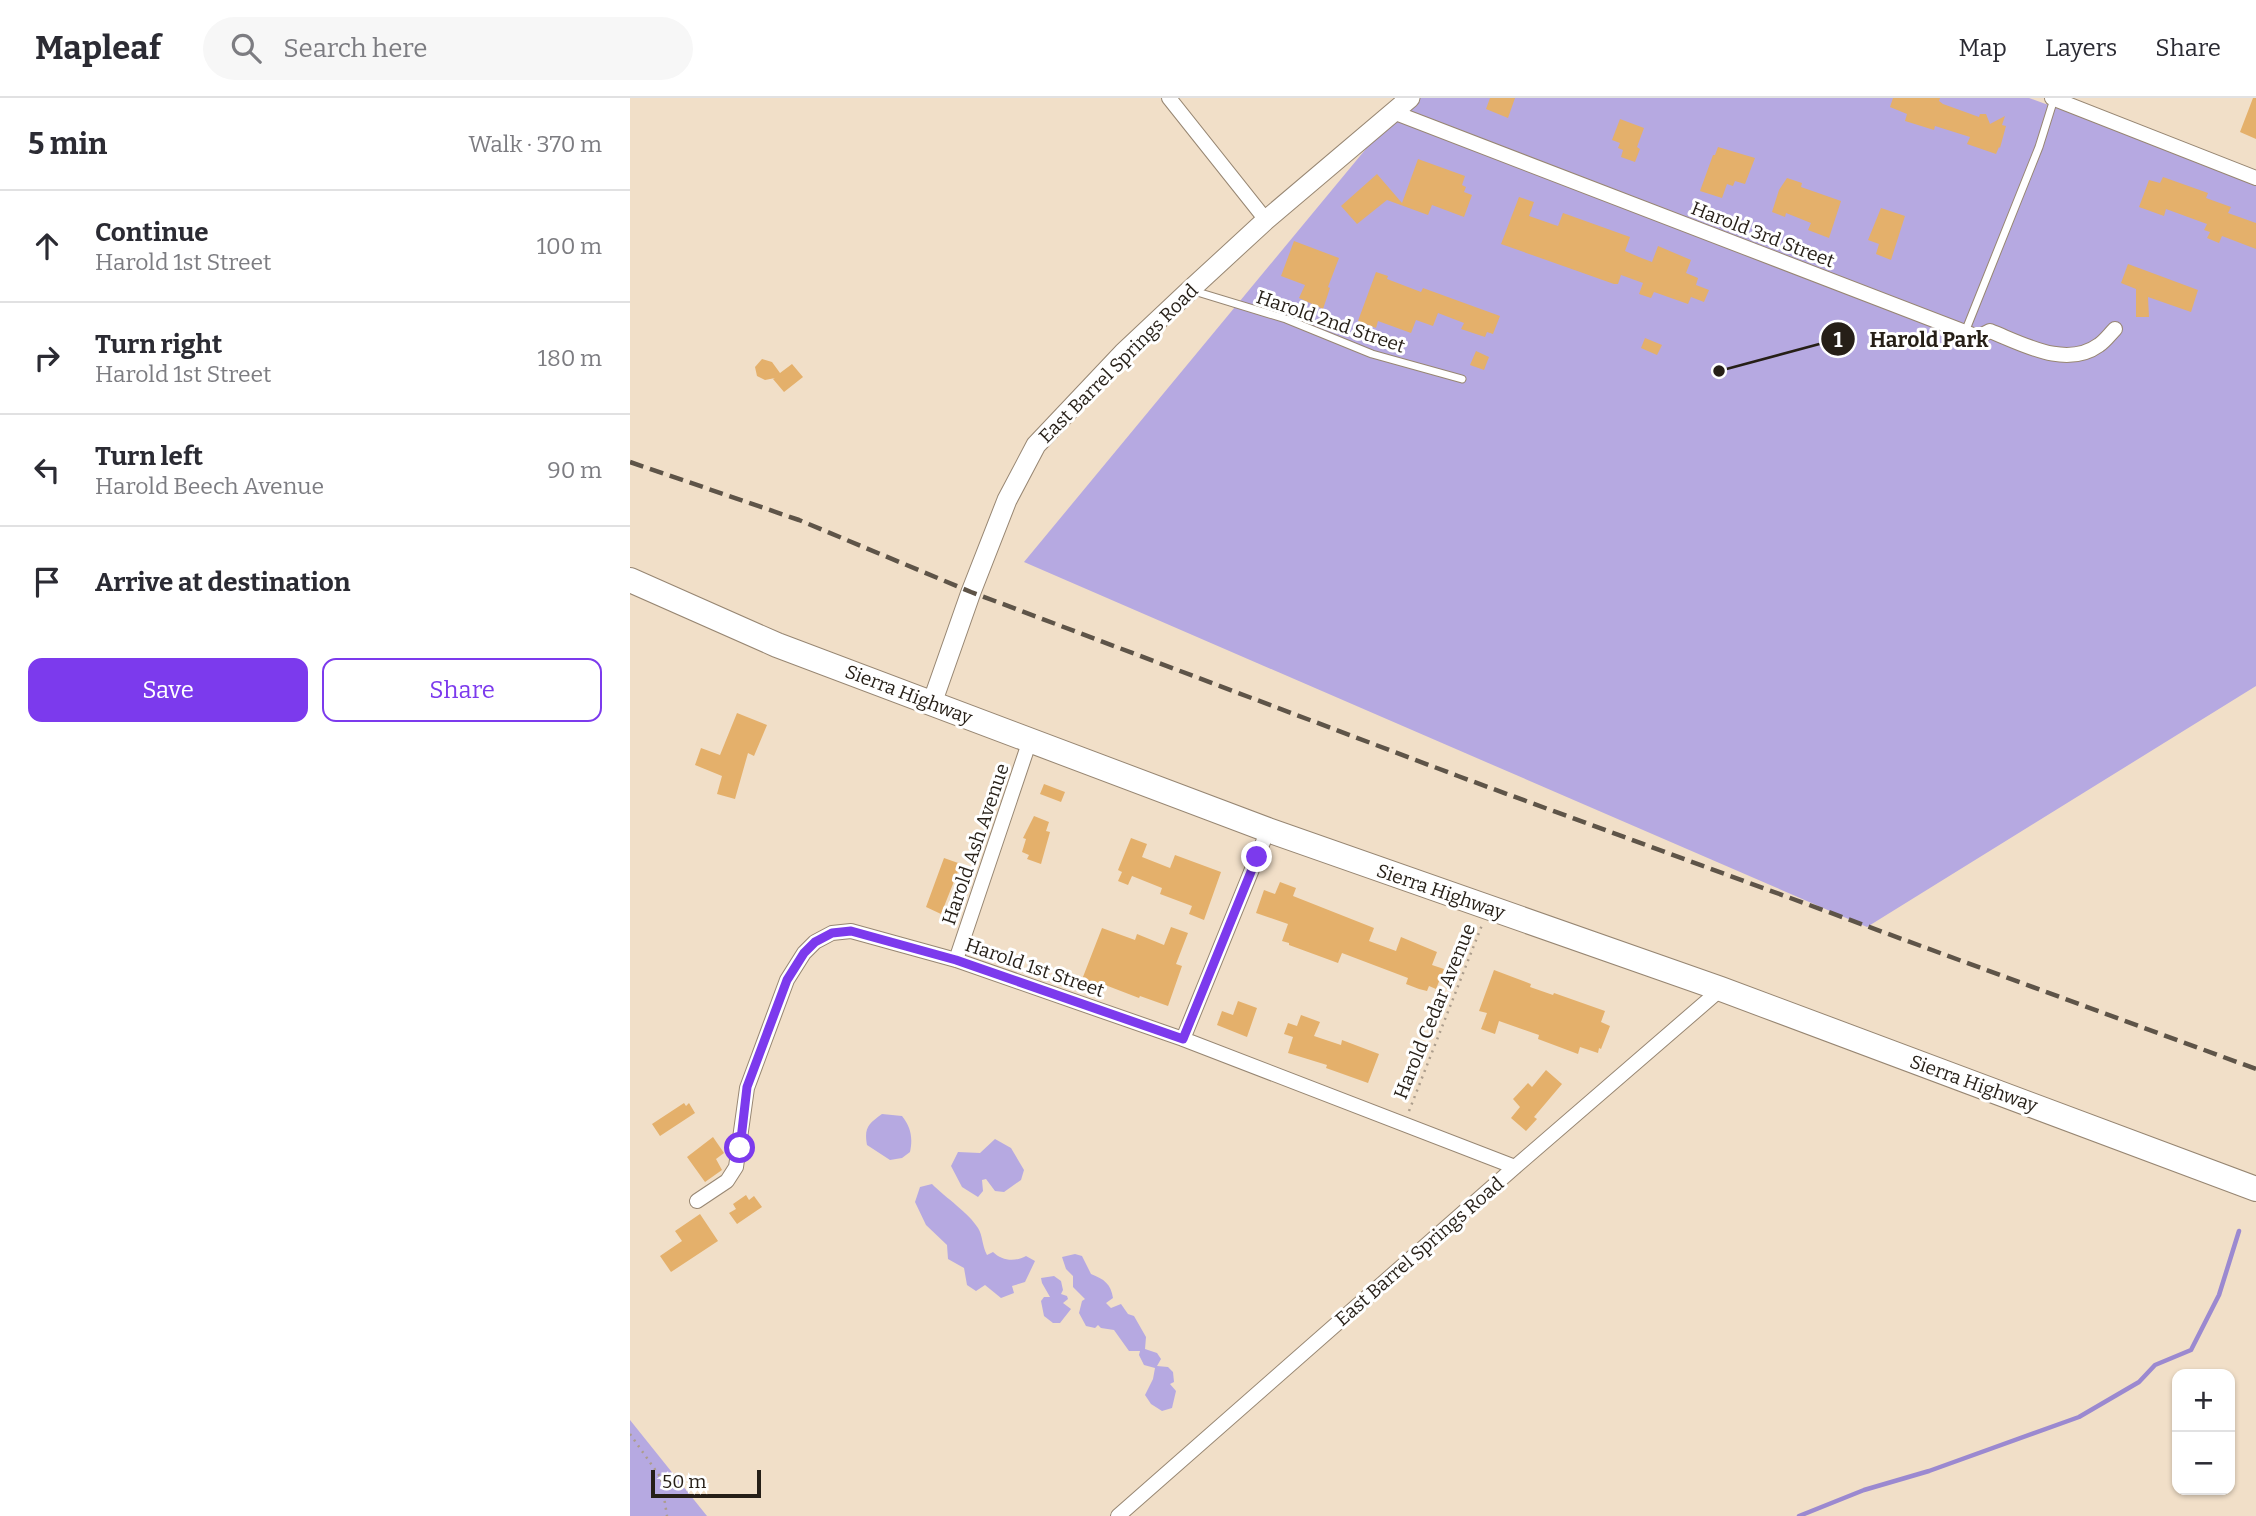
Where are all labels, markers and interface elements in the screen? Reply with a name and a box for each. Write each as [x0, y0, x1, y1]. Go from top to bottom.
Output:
search box [203, 17, 693, 80]
text: Mapleaf [35, 28, 161, 68]
icon: search [227, 29, 265, 67]
text: Search here [283, 33, 427, 64]
text: Map [1959, 34, 2007, 62]
text: Layers [2045, 34, 2117, 62]
text: Share [2155, 34, 2221, 62]
text: 5 min [28, 126, 107, 162]
text: Walk · 370 m [469, 130, 602, 158]
street label: Harold 3rd Street [1688, 197, 1838, 272]
text: Continue [95, 217, 209, 248]
icon: ahead [28, 227, 66, 265]
text: 100 m [537, 232, 602, 260]
text: Harold 1st Street [95, 248, 271, 276]
street label: East Barrel Springs Road [1034, 279, 1203, 448]
street label: Harold 2nd Street [1253, 285, 1408, 358]
callout: Harold Park [1821, 318, 2003, 360]
text: 1 [1833, 327, 1843, 353]
text: Harold Park [1870, 327, 1989, 353]
text: Turn right [95, 329, 222, 360]
icon: right [28, 339, 66, 377]
text: 180 m [538, 344, 602, 372]
text: Harold 1st Street [95, 360, 271, 388]
text: Turn left [95, 441, 203, 472]
icon: left [28, 451, 66, 489]
text: 90 m [547, 456, 602, 484]
text: Harold Beech Avenue [95, 472, 324, 500]
icon: arrive [28, 563, 66, 601]
text: Arrive at destination [95, 567, 350, 598]
button: Save [28, 658, 308, 722]
button: Share [322, 658, 602, 722]
street label: Sierra Highway [842, 660, 976, 730]
street label: Harold Ash Avenue [937, 760, 1014, 928]
route end [1241, 841, 1272, 872]
street label: Sierra Highway [1374, 859, 1509, 924]
street label: Harold Cedar Avenue [1389, 920, 1480, 1102]
street label: Harold 1st Street [962, 933, 1108, 1002]
street label: Sierra Highway [1907, 1050, 2042, 1118]
route start [724, 1132, 755, 1163]
street label: East Barrel Springs Road [1330, 1172, 1508, 1331]
map controls [2172, 1369, 2235, 1495]
button: + [2172, 1369, 2235, 1432]
button: − [2172, 1432, 2235, 1495]
scale bar [651, 1467, 761, 1499]
text: 50 m [662, 1470, 706, 1493]

